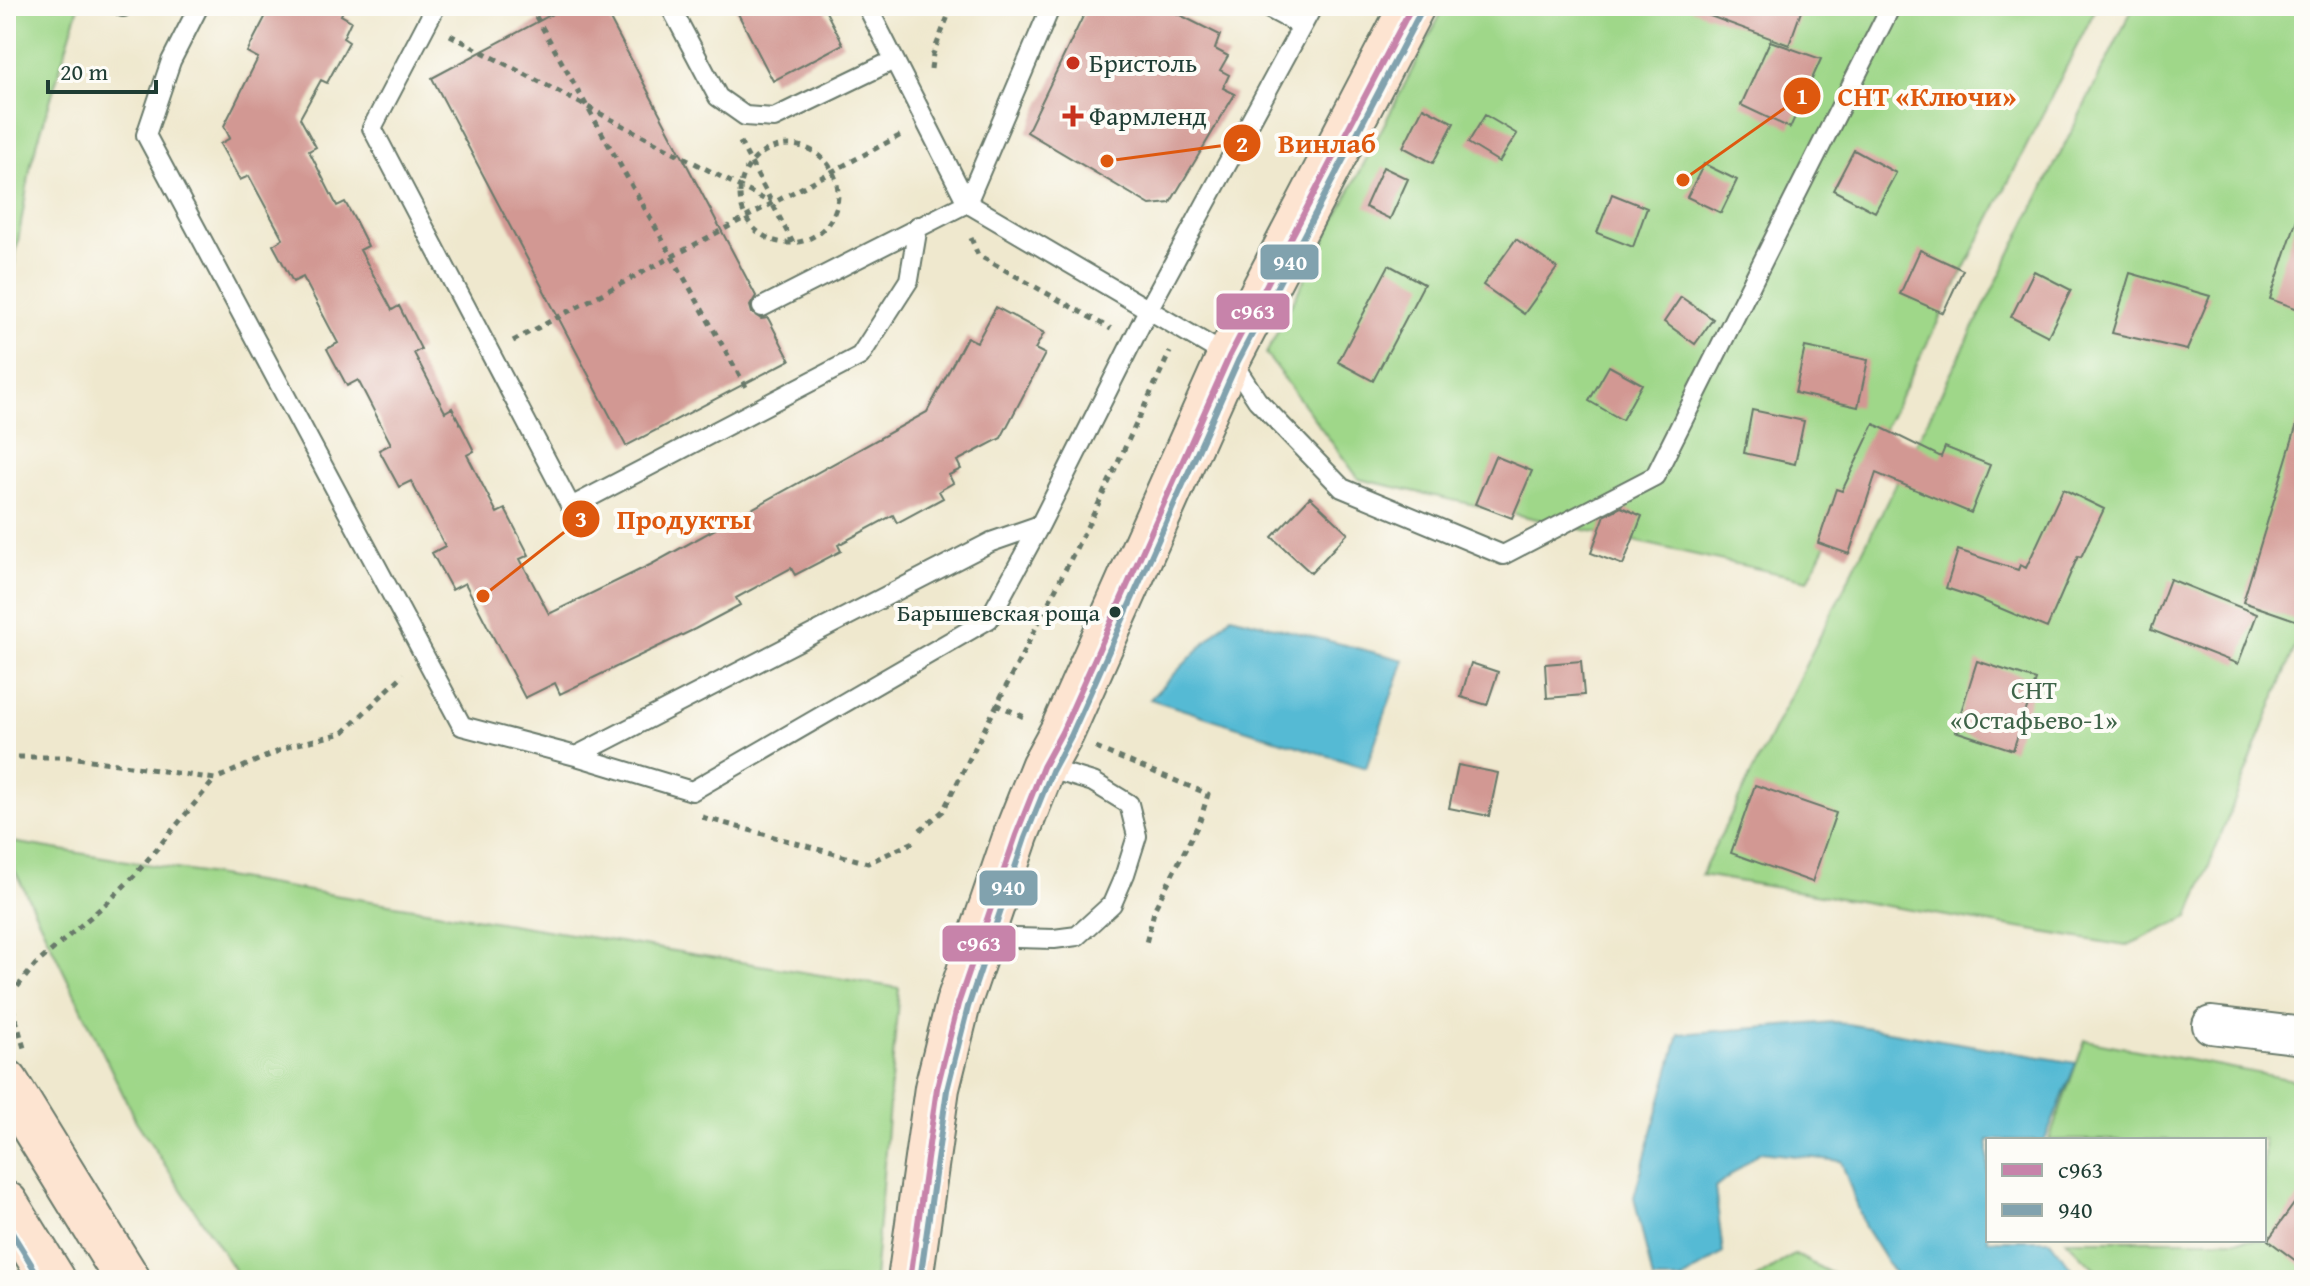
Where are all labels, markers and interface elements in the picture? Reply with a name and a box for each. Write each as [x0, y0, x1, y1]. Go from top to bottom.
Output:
place label: Бристоль [1089, 43, 1197, 82]
scale bar [48, 44, 156, 94]
text: 20 m [60, 54, 108, 89]
marker: Бристоль [1064, 54, 1082, 72]
callout: СНТ «Ключи» [1782, 70, 2032, 122]
text: СНТ «Ключи» [1838, 75, 2016, 116]
text: 1 [1796, 78, 1808, 113]
place label: Фармленд [1089, 96, 1207, 135]
marker: Фармленд [1064, 107, 1082, 125]
callout: Винлаб [1222, 117, 1392, 169]
text: Винлаб [1278, 122, 1376, 163]
text: 2 [1236, 126, 1248, 161]
line badge: 940 [1259, 243, 1320, 281]
text: 940 [1273, 246, 1307, 278]
line badge: с963 [1215, 292, 1291, 331]
text: с963 [1231, 295, 1275, 327]
callout: Продукты [561, 493, 767, 545]
text: Продукты [617, 498, 751, 539]
text: 3 [575, 501, 587, 536]
place label: Барышевская роща [897, 595, 1101, 630]
marker: Барышевская роща [1107, 604, 1123, 620]
park label: СНТ «Остафьево-1» [1950, 670, 2118, 739]
line badge: 940 [978, 869, 1039, 907]
text: 940 [991, 871, 1025, 903]
line badge: с963 [941, 924, 1017, 963]
text: с963 [957, 927, 1001, 959]
legend [1986, 1138, 2266, 1242]
text: с963 [2058, 1152, 2103, 1187]
text: 940 [2058, 1192, 2093, 1227]

